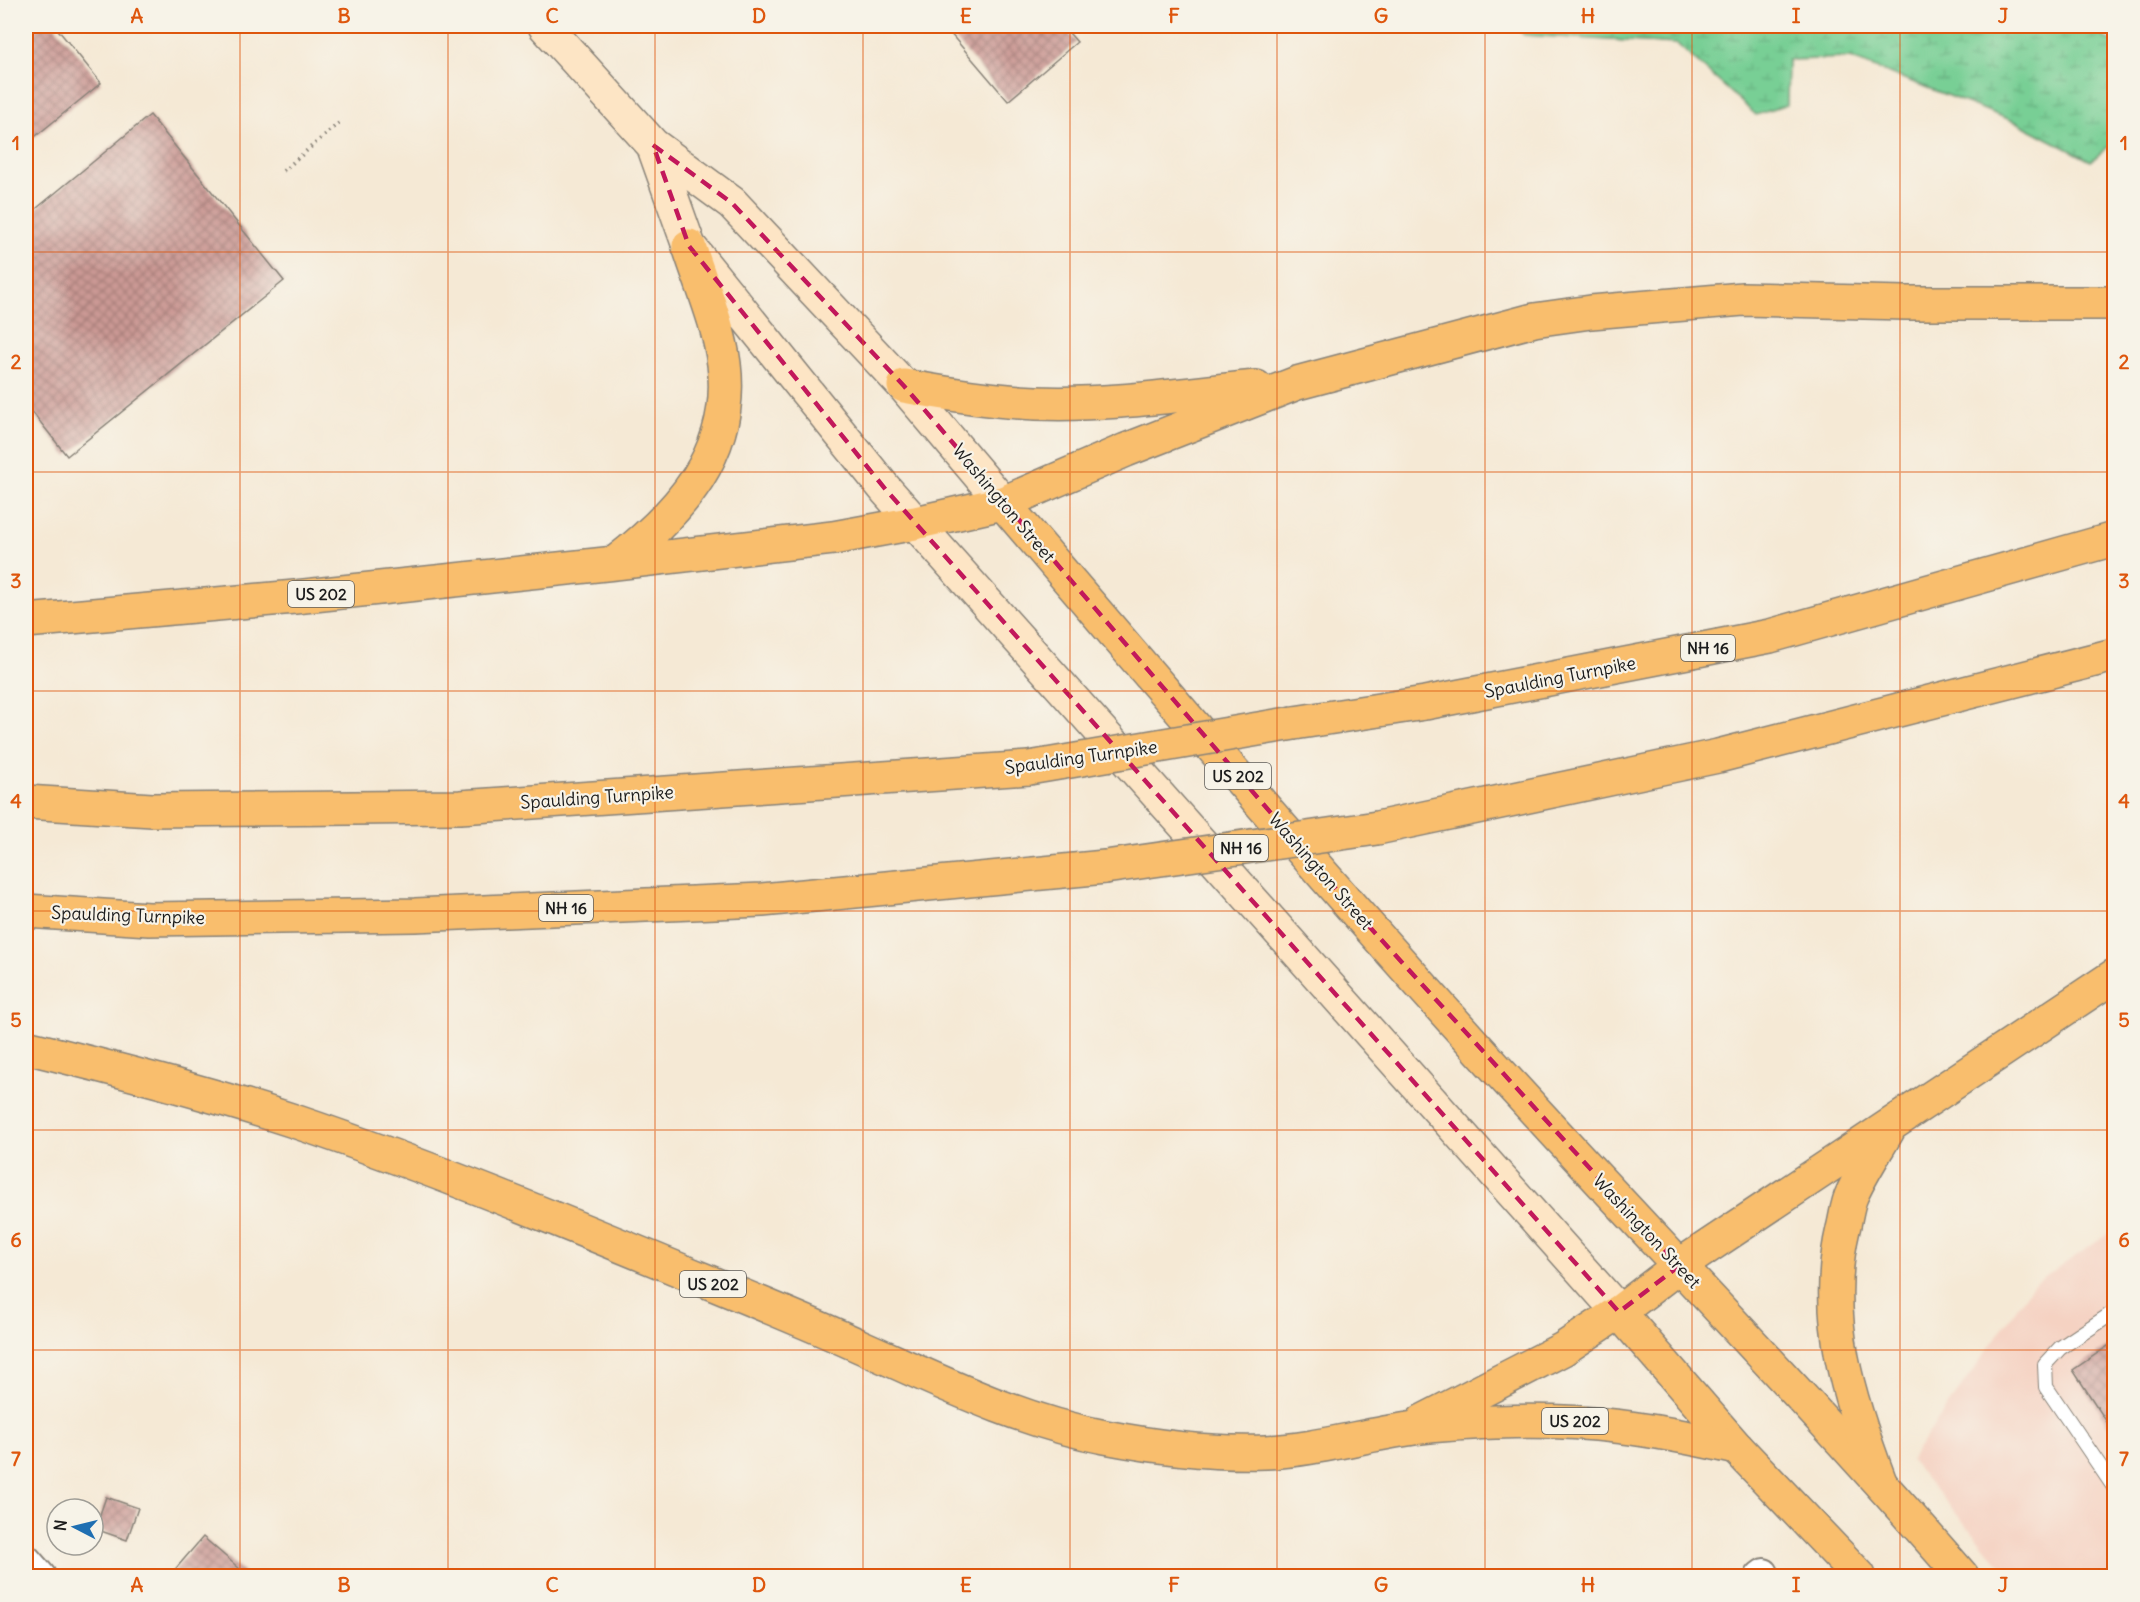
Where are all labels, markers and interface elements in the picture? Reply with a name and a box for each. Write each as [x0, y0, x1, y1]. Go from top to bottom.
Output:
text: A [131, 3, 144, 28]
text: B [337, 3, 351, 28]
text: C [545, 3, 559, 28]
text: D [752, 3, 766, 28]
text: E [960, 3, 972, 28]
text: F [1168, 3, 1180, 28]
text: G [1374, 3, 1388, 28]
text: H [1581, 3, 1595, 28]
text: I [1792, 3, 1801, 28]
text: J [1998, 3, 2009, 28]
text: 1 [12, 130, 20, 155]
text: 1 [2120, 130, 2128, 155]
text: 2 [11, 349, 22, 374]
text: 2 [2119, 349, 2130, 374]
street label: Washington Street [948, 439, 1060, 567]
text: 3 [10, 568, 22, 593]
text: 3 [2118, 568, 2130, 593]
road number: US 202 [288, 581, 354, 607]
road number: NH 16 [1681, 635, 1735, 661]
street label: Spaulding Turnpike [1482, 651, 1638, 703]
street label: Spaulding Turnpike [1003, 735, 1159, 779]
road number: US 202 [1205, 763, 1271, 789]
street label: Spaulding Turnpike [519, 780, 675, 814]
text: 4 [10, 788, 22, 813]
text: 4 [2118, 788, 2130, 813]
street label: Washington Street [1264, 808, 1378, 934]
road number: NH 16 [1214, 835, 1268, 861]
road number: NH 16 [539, 895, 593, 921]
street label: Spaulding Turnpike [51, 901, 205, 929]
text: 5 [10, 1007, 22, 1032]
text: 5 [2118, 1007, 2130, 1032]
street label: Washington Street [1588, 1169, 1706, 1293]
text: 6 [10, 1227, 22, 1252]
text: 6 [2118, 1227, 2130, 1252]
road number: US 202 [680, 1271, 746, 1297]
road number: US 202 [1542, 1408, 1608, 1434]
text: 7 [11, 1446, 21, 1471]
text: 7 [2119, 1446, 2129, 1471]
north arrow [45, 1497, 105, 1557]
text: N [50, 1518, 71, 1532]
text: A [131, 1572, 144, 1597]
text: B [337, 1572, 351, 1597]
text: C [545, 1572, 559, 1597]
text: D [752, 1572, 766, 1597]
text: E [960, 1572, 972, 1597]
text: F [1168, 1572, 1180, 1597]
text: G [1374, 1572, 1388, 1597]
text: H [1581, 1572, 1595, 1597]
text: I [1792, 1572, 1801, 1597]
text: J [1998, 1572, 2009, 1597]

